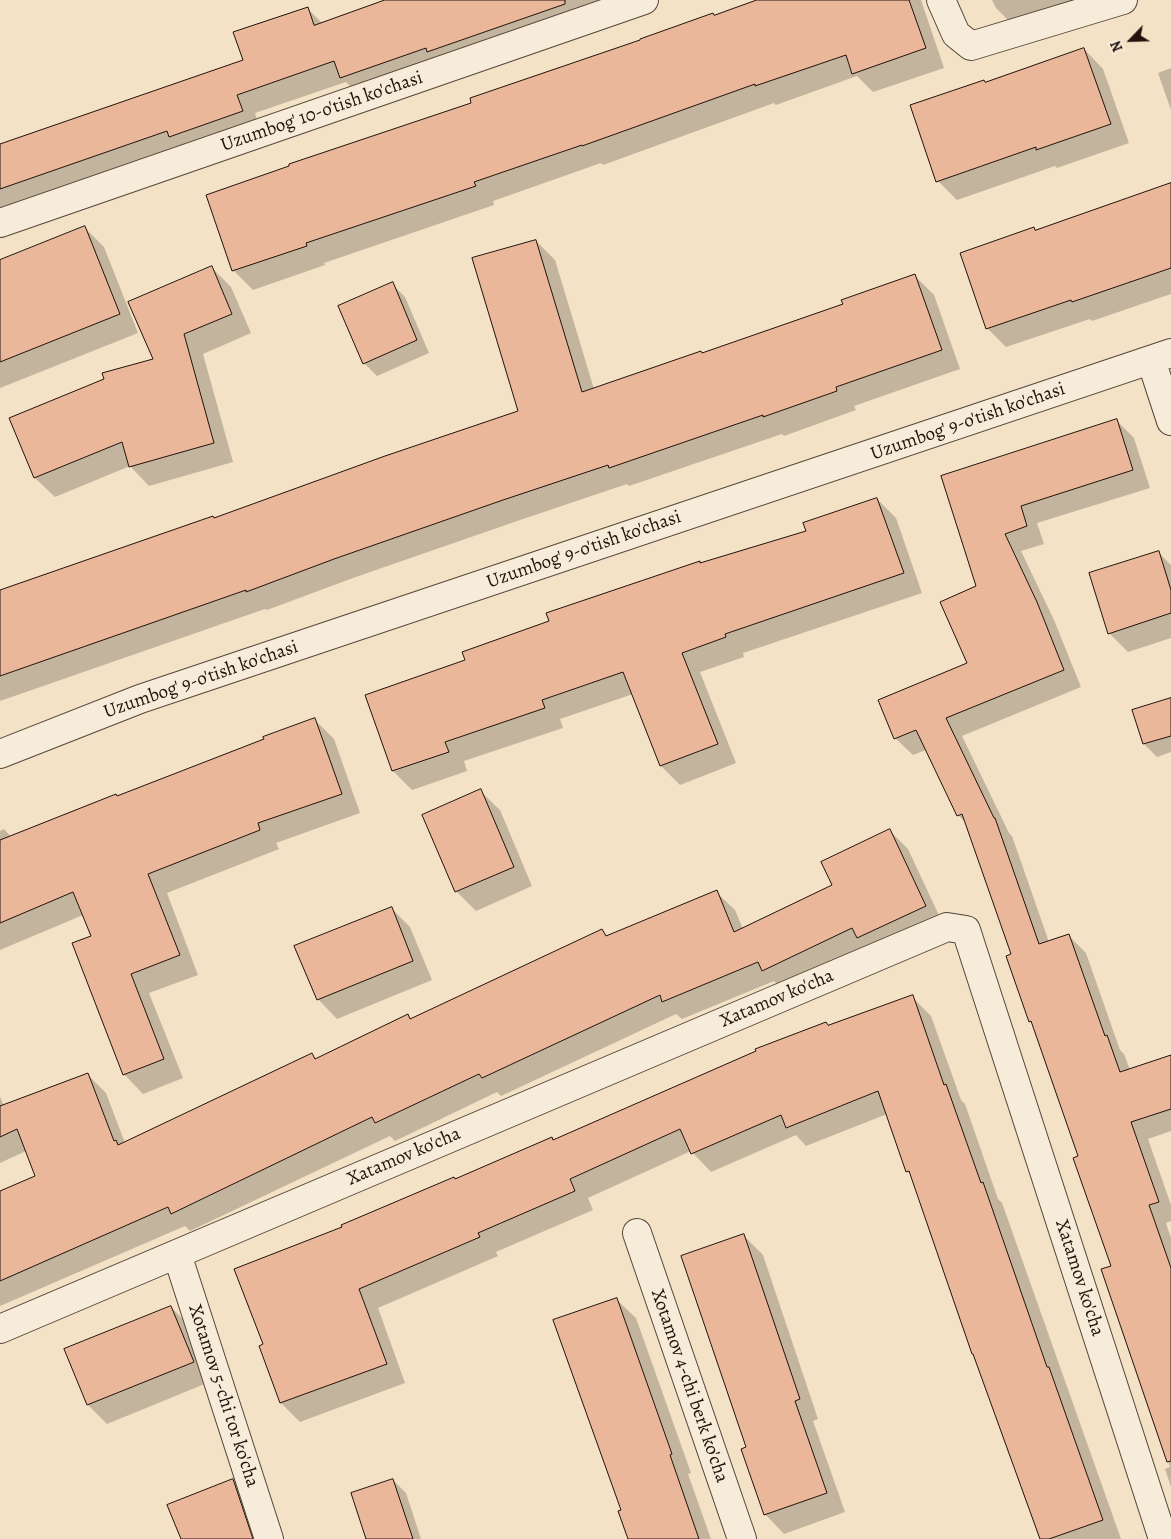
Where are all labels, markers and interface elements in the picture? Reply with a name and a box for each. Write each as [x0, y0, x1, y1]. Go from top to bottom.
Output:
north arrow [1106, 15, 1156, 65]
text: N [1106, 38, 1128, 55]
street label: Uzumbog' 10-o'tish ko'chasi [218, 67, 426, 157]
street label: Uzumbog' 9-o'tish ko'chasi [868, 378, 1068, 466]
street label: Uzumbog' 9-o'tish ko'chasi [484, 506, 684, 594]
street label: Uzumbog' 9-o'tish ko'chasi [101, 636, 301, 724]
street label: Xatamov ko'cha [717, 965, 837, 1033]
street label: Xatamov ko'cha [344, 1123, 464, 1191]
street label: Xatamov ko'cha [1049, 1217, 1109, 1339]
street label: Xotamov 4-chi berk ko'cha [645, 1286, 733, 1486]
street label: Xotamov 5-chi tor ko'cha [183, 1302, 263, 1490]

